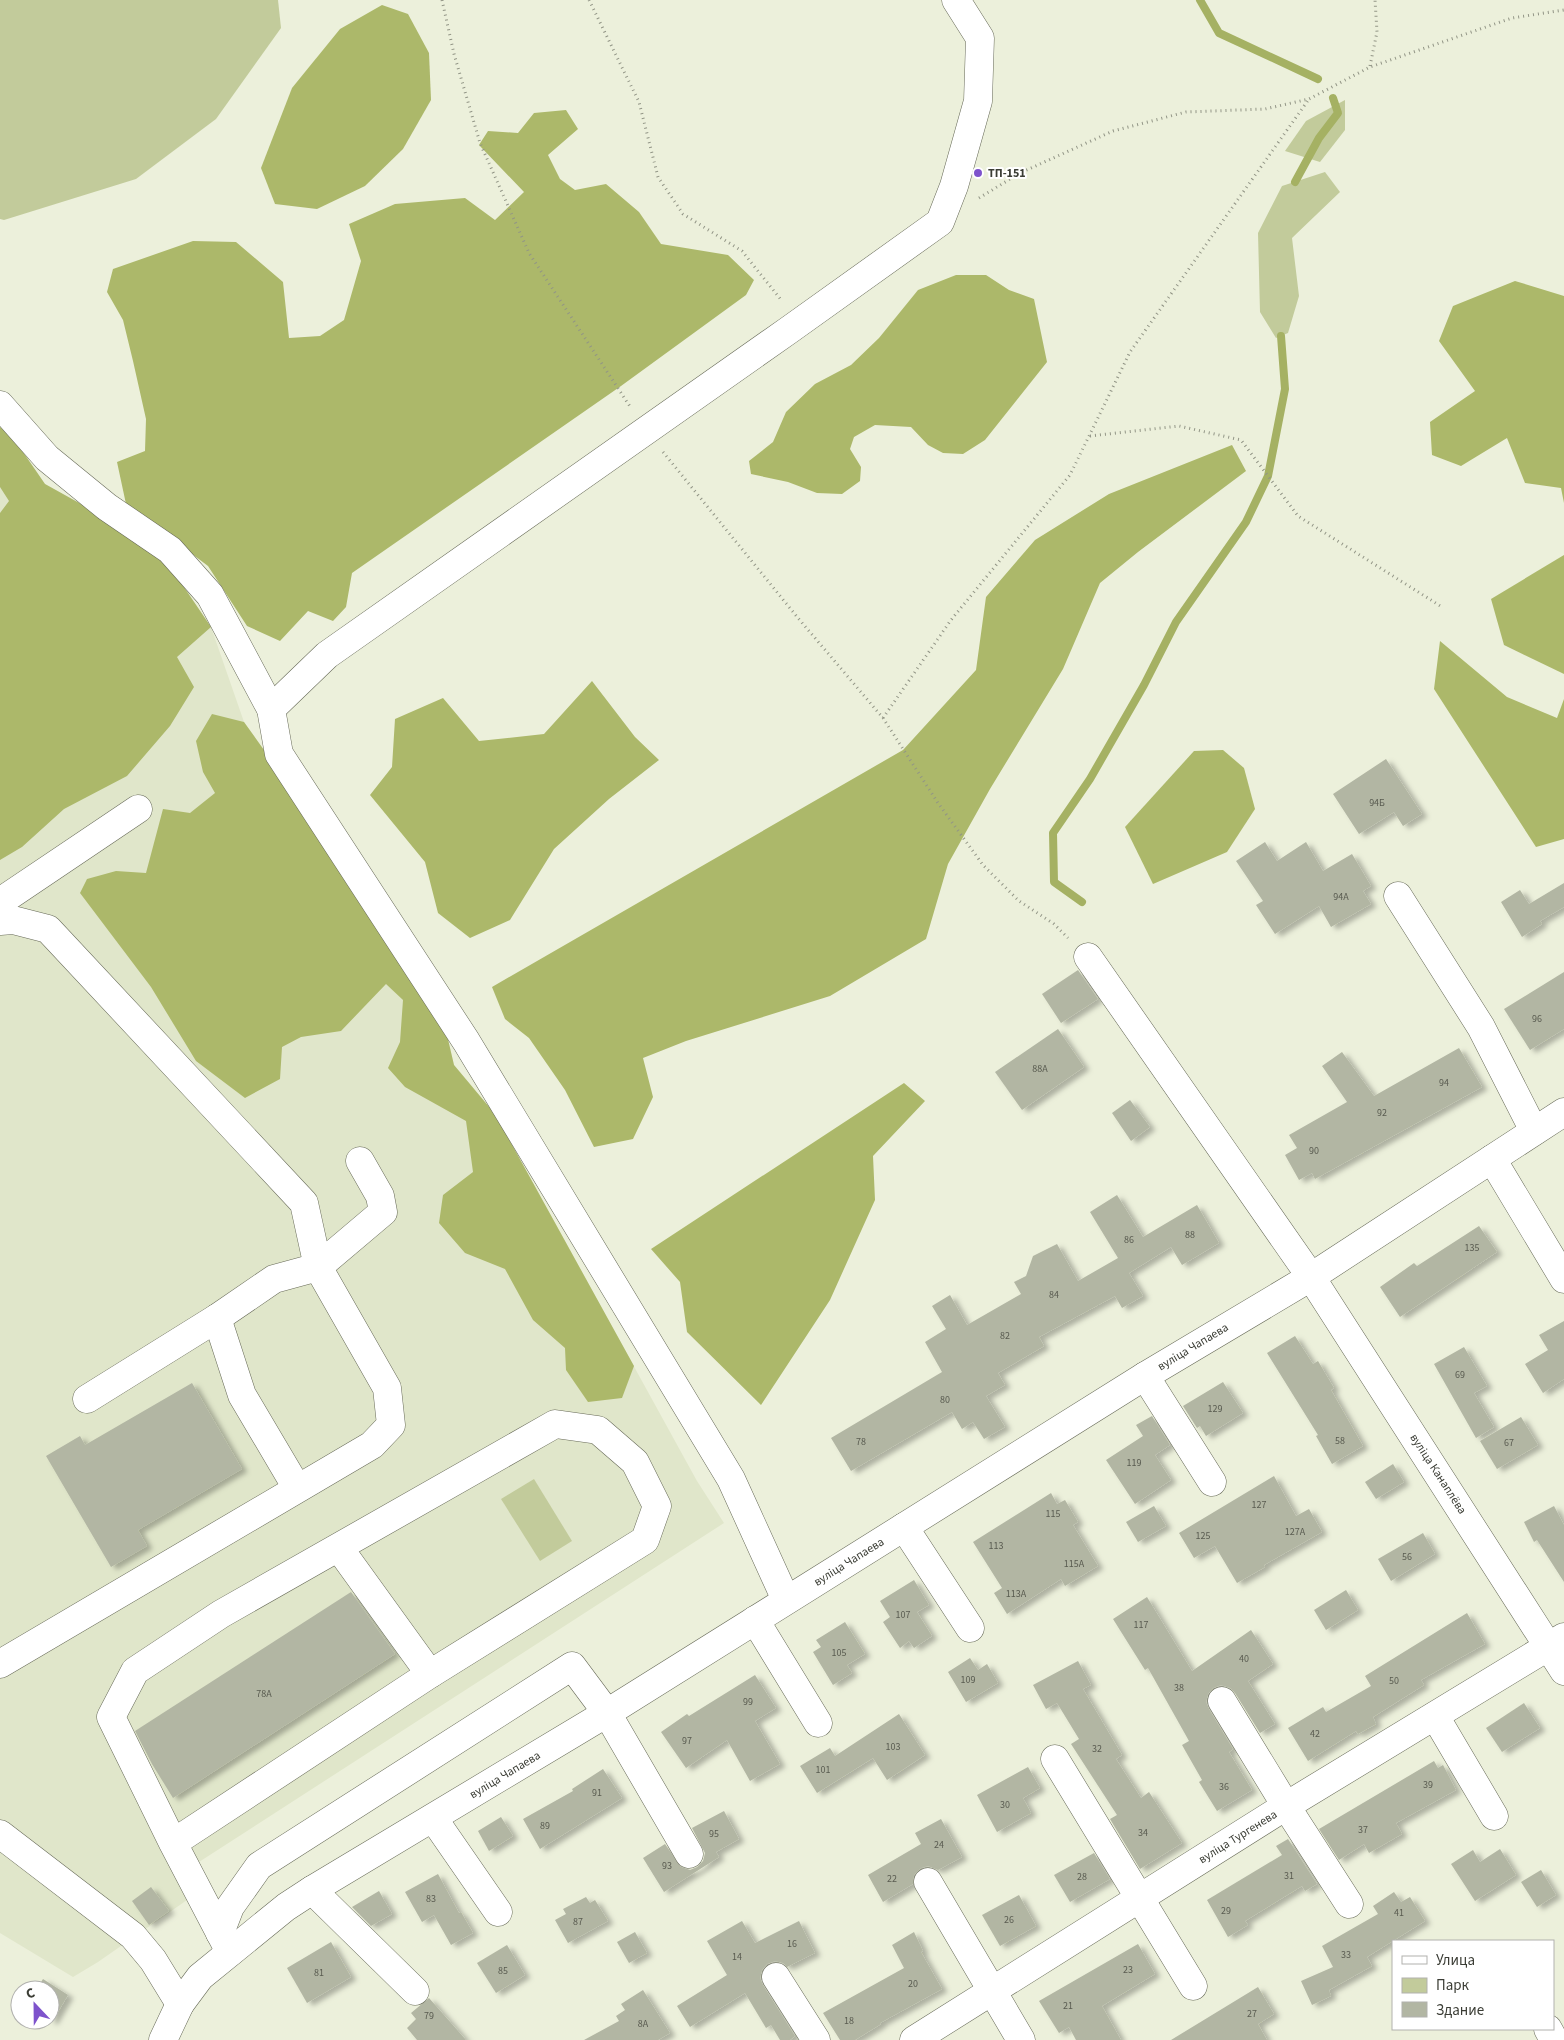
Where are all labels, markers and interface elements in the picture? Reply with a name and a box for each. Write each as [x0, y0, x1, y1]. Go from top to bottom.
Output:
place label: ТП-151 [988, 165, 1026, 182]
marker: ТП-151 [972, 167, 984, 179]
house number: 94Б [1369, 796, 1385, 810]
house number: 94А [1333, 890, 1349, 904]
house number: 96 [1532, 1012, 1542, 1026]
house number: 88А [1032, 1062, 1048, 1076]
house number: 94 [1439, 1076, 1449, 1090]
house number: 92 [1377, 1106, 1387, 1120]
house number: 90 [1309, 1144, 1319, 1158]
house number: 88 [1185, 1228, 1195, 1242]
house number: 86 [1124, 1233, 1134, 1247]
house number: 135 [1465, 1241, 1479, 1255]
house number: 84 [1049, 1288, 1059, 1302]
street label: вуліца Чапаева [1154, 1319, 1232, 1375]
house number: 82 [1000, 1329, 1010, 1343]
house number: 69 [1455, 1368, 1465, 1382]
house number: 80 [940, 1393, 950, 1407]
house number: 129 [1208, 1402, 1222, 1416]
street label: вуліца Канаплёва [1406, 1430, 1470, 1518]
house number: 58 [1335, 1434, 1345, 1448]
house number: 78 [856, 1435, 866, 1449]
house number: 67 [1504, 1436, 1514, 1450]
house number: 119 [1127, 1456, 1141, 1470]
house number: 127 [1252, 1498, 1266, 1512]
house number: 115 [1046, 1507, 1060, 1521]
house number: 127А [1285, 1525, 1306, 1539]
house number: 125 [1196, 1529, 1210, 1543]
street label: вуліца Чапаева [811, 1534, 887, 1590]
house number: 113 [989, 1539, 1003, 1553]
house number: 56 [1402, 1550, 1412, 1564]
house number: 115А [1064, 1557, 1085, 1571]
house number: 113А [1006, 1587, 1027, 1601]
house number: 107 [896, 1608, 910, 1622]
house number: 117 [1134, 1618, 1148, 1632]
house number: 105 [832, 1646, 846, 1660]
house number: 40 [1239, 1652, 1249, 1666]
house number: 109 [961, 1673, 975, 1687]
house number: 50 [1389, 1674, 1399, 1688]
house number: 38 [1174, 1681, 1184, 1695]
house number: 78А [256, 1687, 272, 1701]
house number: 99 [743, 1695, 753, 1709]
house number: 42 [1310, 1727, 1320, 1741]
house number: 97 [682, 1734, 692, 1748]
house number: 103 [886, 1740, 900, 1754]
house number: 32 [1092, 1742, 1102, 1756]
street label: вуліца Чапаева [466, 1747, 544, 1803]
house number: 101 [816, 1763, 830, 1777]
house number: 39 [1423, 1778, 1433, 1792]
house number: 36 [1219, 1780, 1229, 1794]
house number: 91 [592, 1786, 602, 1800]
house number: 30 [1000, 1798, 1010, 1812]
street label: вуліца Тургенева [1195, 1806, 1281, 1868]
house number: 89 [540, 1819, 550, 1833]
house number: 37 [1358, 1823, 1368, 1837]
house number: 34 [1138, 1826, 1148, 1840]
house number: 95 [709, 1827, 719, 1841]
house number: 24 [934, 1838, 944, 1852]
house number: 93 [662, 1859, 672, 1873]
house number: 31 [1284, 1869, 1294, 1883]
house number: 28 [1077, 1870, 1087, 1884]
house number: 22 [887, 1872, 897, 1886]
house number: 83 [426, 1892, 436, 1906]
house number: 29 [1221, 1904, 1231, 1918]
house number: 41 [1394, 1906, 1404, 1920]
house number: 26 [1004, 1913, 1014, 1927]
house number: 87 [573, 1915, 583, 1929]
house number: 16 [787, 1937, 797, 1951]
legend [1392, 1940, 1554, 2030]
house number: 33 [1341, 1948, 1351, 1962]
house number: 14 [732, 1950, 742, 1964]
text: Улица [1436, 1950, 1475, 1971]
house number: 23 [1123, 1963, 1133, 1977]
house number: 85 [498, 1964, 508, 1978]
house number: 81 [314, 1966, 324, 1980]
text: Парк [1436, 1975, 1470, 1996]
house number: 20 [908, 1977, 918, 1991]
north arrow [10, 1980, 60, 2030]
text: С [23, 1983, 38, 2005]
house number: 21 [1063, 1999, 1073, 2013]
text: Здание [1436, 2000, 1484, 2021]
house number: 27 [1247, 2007, 1257, 2021]
house number: 79 [424, 2009, 434, 2023]
house number: 18 [844, 2014, 854, 2028]
house number: 8А [638, 2017, 649, 2031]

